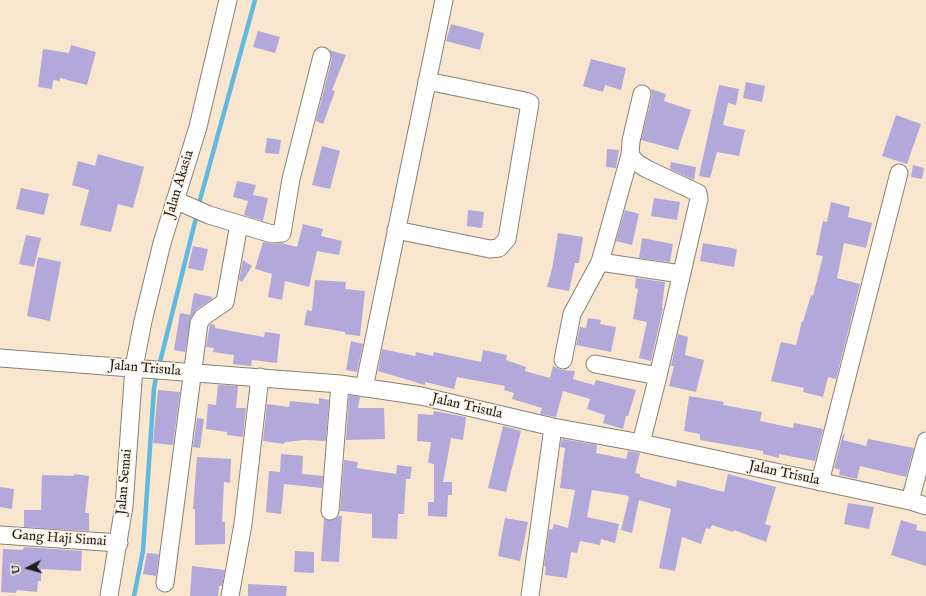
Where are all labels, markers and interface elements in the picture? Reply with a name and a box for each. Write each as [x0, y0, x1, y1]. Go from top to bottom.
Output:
street label: Jalan Akasia [162, 148, 198, 220]
street label: Jalan Trisula [108, 357, 182, 381]
street label: Jalan Trisula [430, 391, 504, 423]
street label: Jalan Semai [114, 448, 136, 516]
street label: Jalan Trisula [747, 458, 821, 490]
street label: Gang Haji Simai [11, 527, 107, 551]
north arrow [8, 548, 48, 588]
text: U [9, 564, 24, 575]

